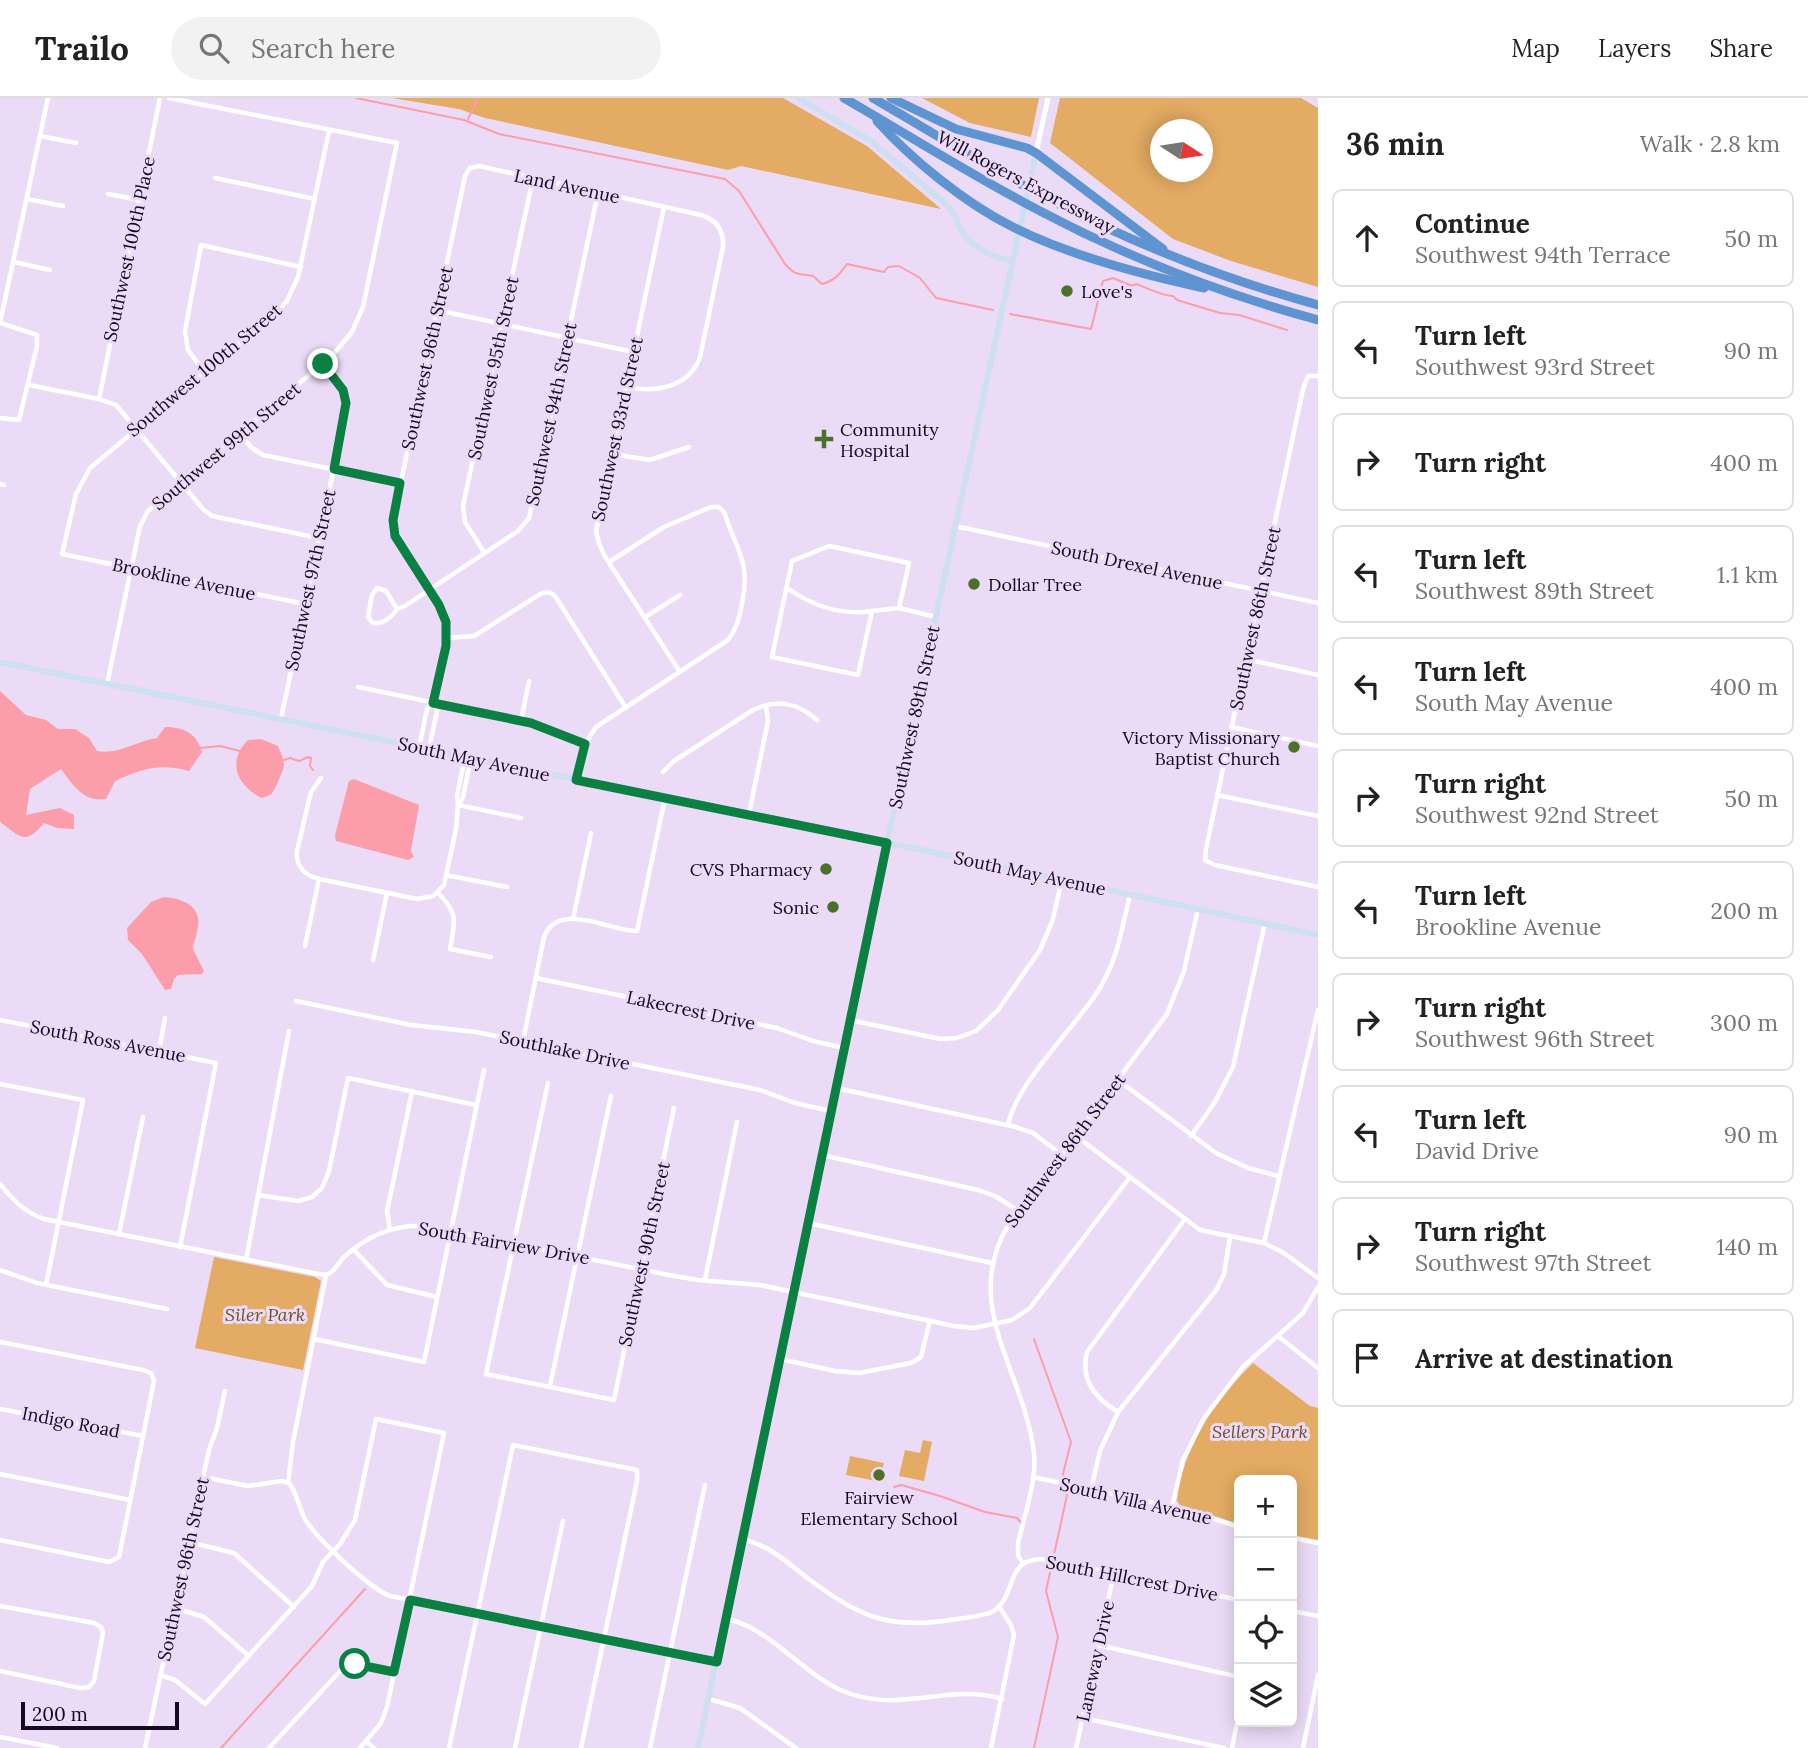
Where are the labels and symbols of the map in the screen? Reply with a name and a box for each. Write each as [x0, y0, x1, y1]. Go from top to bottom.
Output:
north arrow [1150, 119, 1213, 182]
street label: Will Rogers Expressway [933, 125, 1119, 239]
street label: Southwest 100th Place [98, 154, 160, 344]
street label: Land Avenue [512, 164, 622, 208]
street label: Southwest 96th Street [396, 264, 458, 452]
street label: Southwest 95th Street [462, 274, 524, 462]
place label: Love's [1081, 280, 1133, 303]
marker: Love's [1059, 283, 1075, 299]
street label: Southwest 100th Street [122, 298, 286, 442]
street label: Southwest 94th Street [520, 320, 582, 508]
street label: Southwest 93rd Street [586, 335, 648, 523]
route end [307, 348, 338, 379]
street label: Southwest 99th Street [147, 377, 305, 515]
place label: Community Hospital [840, 418, 939, 462]
marker: Community Hospital [814, 429, 834, 449]
street label: Southwest 97th Street [280, 487, 340, 673]
street label: Southwest 86th Street [1224, 524, 1286, 712]
street label: South Drexel Avenue [1049, 536, 1225, 594]
street label: Brookline Avenue [110, 553, 258, 605]
place label: Dollar Tree [988, 573, 1082, 596]
marker: Dollar Tree [966, 576, 982, 592]
street label: Southwest 89th Street [883, 623, 945, 811]
place label: Victory Missionary Baptist Church [1121, 726, 1280, 770]
street label: South May Avenue [396, 732, 552, 786]
marker: Victory Missionary Baptist Church [1286, 739, 1302, 755]
street label: South May Avenue [952, 846, 1108, 900]
place label: CVS Pharmacy [690, 858, 812, 881]
marker: CVS Pharmacy [818, 861, 834, 877]
place label: Sonic [773, 896, 819, 919]
marker: Sonic [825, 899, 841, 915]
street label: Lakecrest Drive [624, 985, 758, 1035]
street label: South Ross Avenue [28, 1015, 188, 1067]
street label: Southlake Drive [498, 1025, 632, 1075]
street label: Southwest 86th Street [999, 1068, 1131, 1232]
street label: Southwest 90th Street [613, 1160, 675, 1348]
street label: South Fairview Drive [417, 1217, 592, 1269]
park label: Siler Park [225, 1303, 305, 1326]
street label: Indigo Road [20, 1401, 122, 1443]
park label: Sellers Park [1212, 1420, 1308, 1443]
marker: Fairview Elementary School [871, 1467, 887, 1483]
street label: South Villa Avenue [1058, 1472, 1215, 1530]
street label: Southwest 96th Street [152, 1475, 214, 1663]
place label: Fairview Elementary School [800, 1486, 958, 1530]
street label: South Hillcrest Drive [1044, 1550, 1220, 1606]
street label: Laneway Drive [1071, 1598, 1119, 1724]
route start [339, 1648, 370, 1679]
scale bar [21, 1699, 178, 1731]

